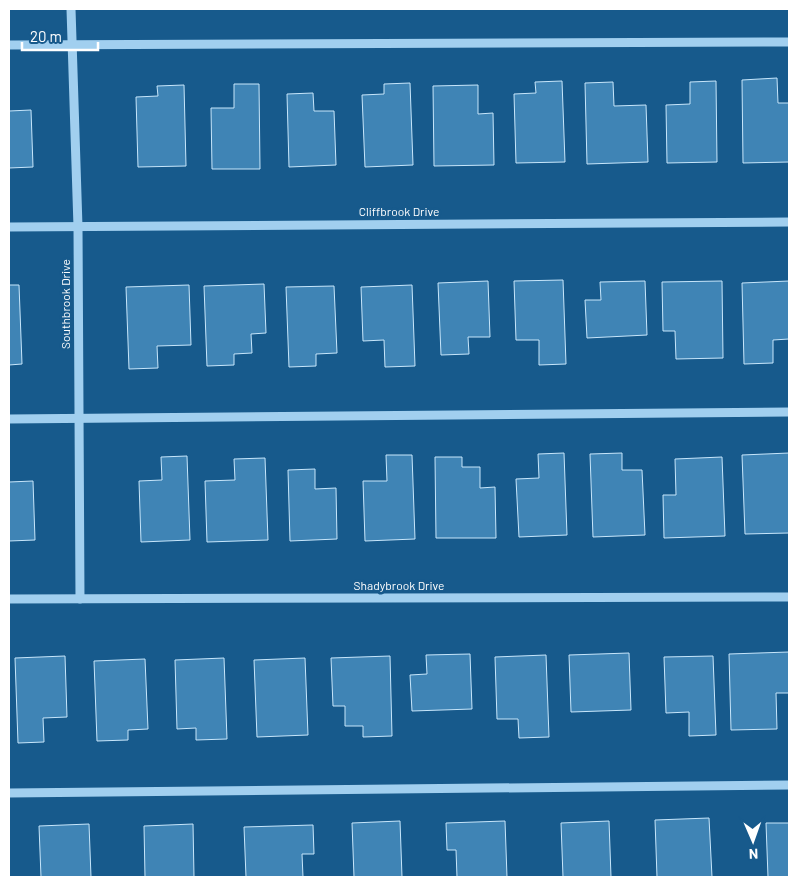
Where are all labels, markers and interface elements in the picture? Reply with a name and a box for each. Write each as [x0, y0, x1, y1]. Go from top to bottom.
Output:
scale bar [22, 20, 99, 52]
text: 20 m [30, 27, 62, 45]
street label: Cliffbrook Drive [359, 204, 439, 218]
street label: Southbrook Drive [58, 259, 72, 349]
street label: Shadybrook Drive [354, 578, 444, 592]
north arrow [728, 816, 778, 866]
text: N [749, 846, 758, 863]

